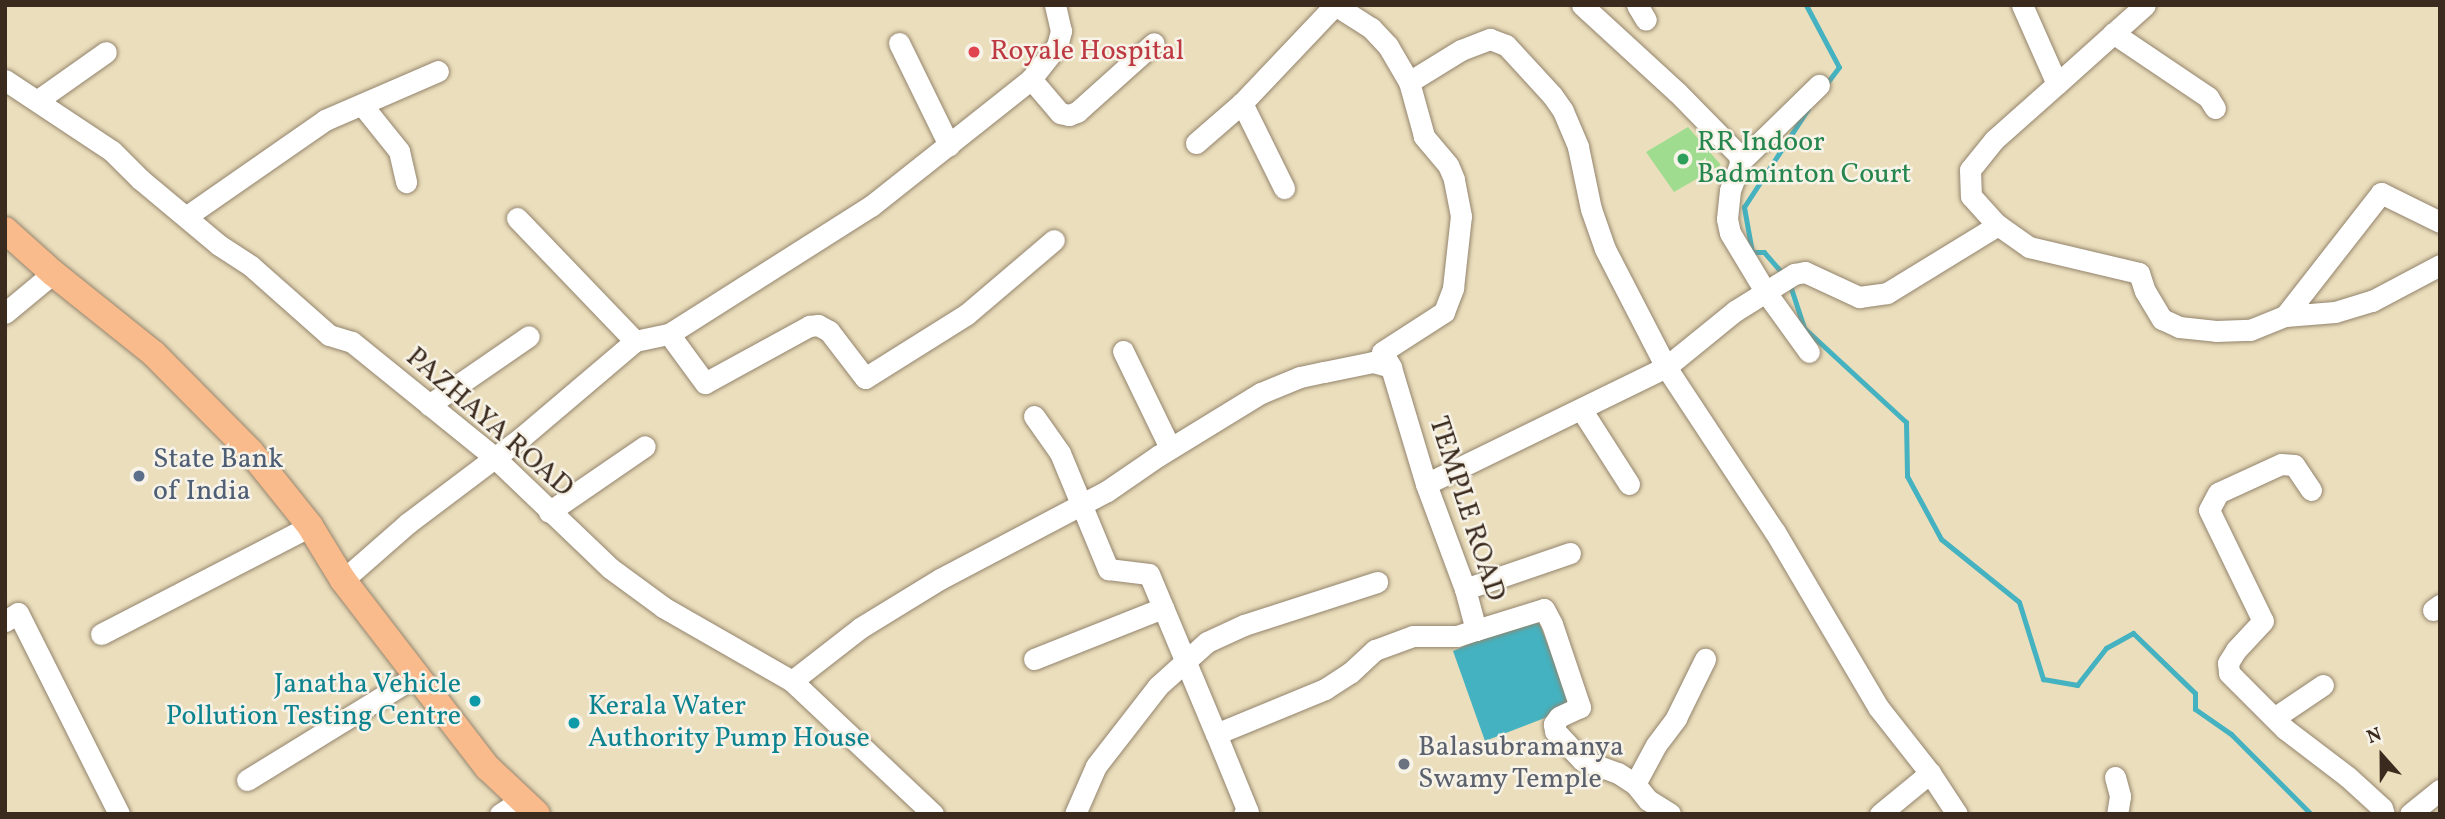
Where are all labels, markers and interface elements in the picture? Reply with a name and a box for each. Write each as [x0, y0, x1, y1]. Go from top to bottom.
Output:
place label: Royale Hospital [990, 35, 1184, 69]
marker: Royale Hospital [964, 42, 984, 62]
place label: RR Indoor Badminton Court [1697, 126, 1911, 192]
marker: RR Indoor Badminton Court [1675, 151, 1691, 167]
street label: PAZHAYA ROAD [398, 341, 580, 505]
street label: TEMPLE ROAD [1420, 412, 1512, 606]
place label: State Bank of India [153, 443, 284, 509]
marker: State Bank of India [131, 468, 147, 484]
place label: Janatha Vehicle Pollution Testing Centre [165, 668, 461, 734]
place label: Kerala Water Authority Pump House [588, 690, 871, 756]
marker: Janatha Vehicle Pollution Testing Centre [467, 693, 483, 709]
marker: Kerala Water Authority Pump House [566, 715, 582, 731]
north arrow [2347, 721, 2417, 791]
text: N [2363, 722, 2386, 751]
place label: Balasubramanya Swamy Temple [1418, 731, 1624, 797]
marker: Balasubramanya Swamy Temple [1396, 756, 1412, 772]

